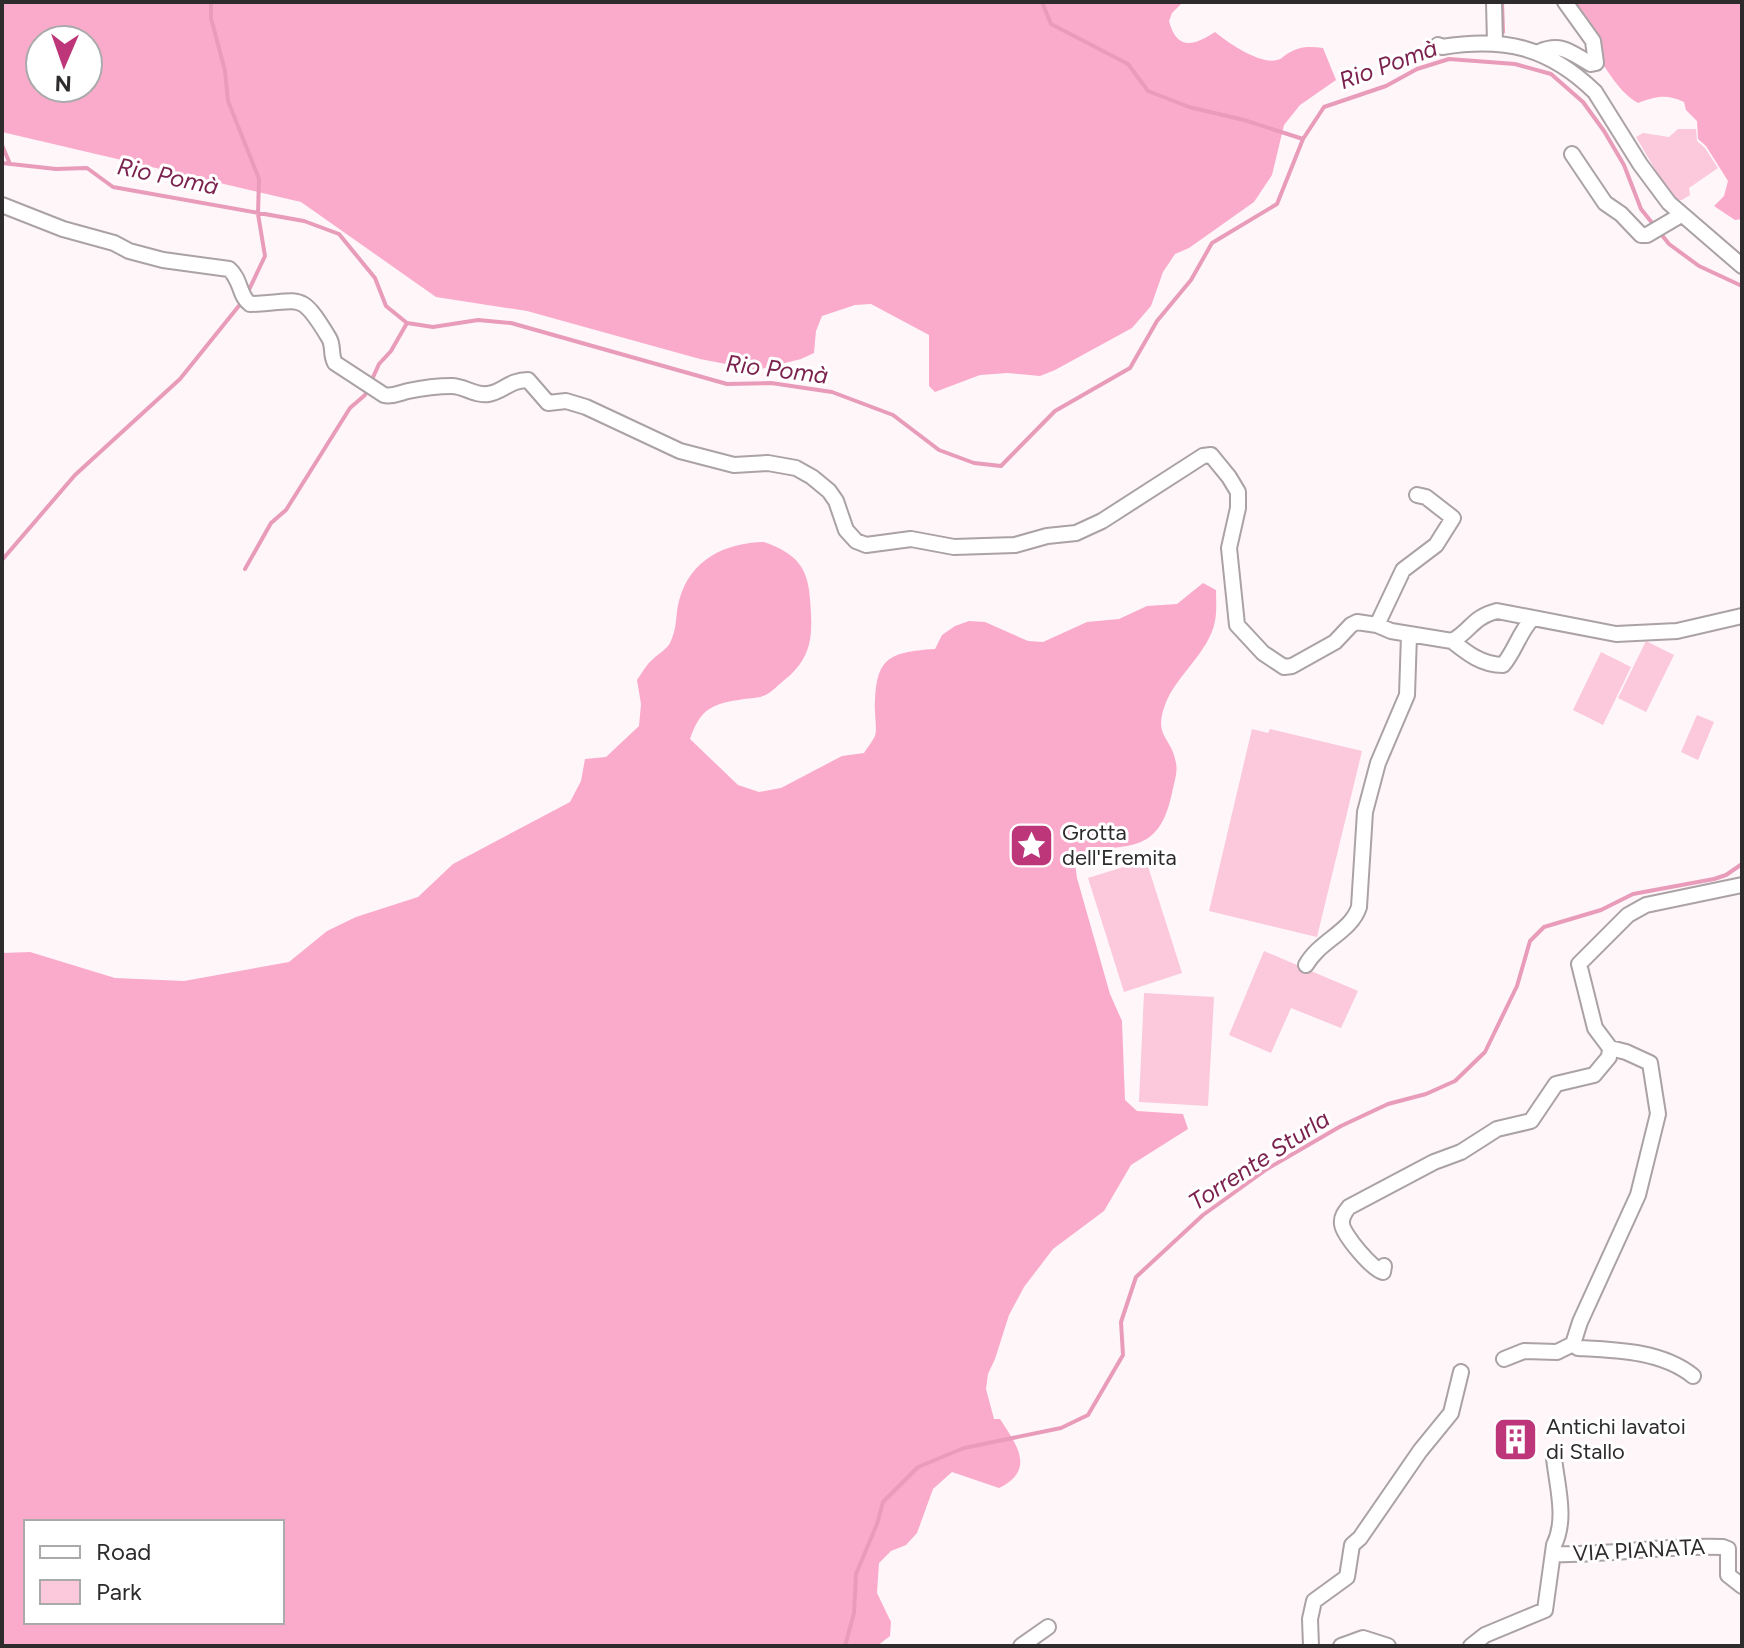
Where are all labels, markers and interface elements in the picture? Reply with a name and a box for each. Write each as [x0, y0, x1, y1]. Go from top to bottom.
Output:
north arrow [24, 24, 104, 104]
water label: Rio Pomà [1335, 33, 1441, 95]
text: N [54, 70, 72, 97]
water label: Rio Pomà [115, 151, 221, 201]
water label: Rio Pomà [724, 348, 830, 390]
place label: Grotta dell'Eremita [1062, 819, 1177, 871]
place icon: Grotta dell'Eremita [1007, 821, 1055, 869]
water label: Torrente Sturla [1183, 1104, 1335, 1216]
place label: Antichi lavatoi di Stallo [1546, 1413, 1686, 1465]
building icon: Antichi lavatoi di Stallo [1491, 1415, 1539, 1463]
legend [24, 1520, 284, 1624]
street label: VIA PIANATA [1572, 1533, 1706, 1567]
text: Road [96, 1537, 151, 1566]
text: Park [96, 1577, 142, 1606]

